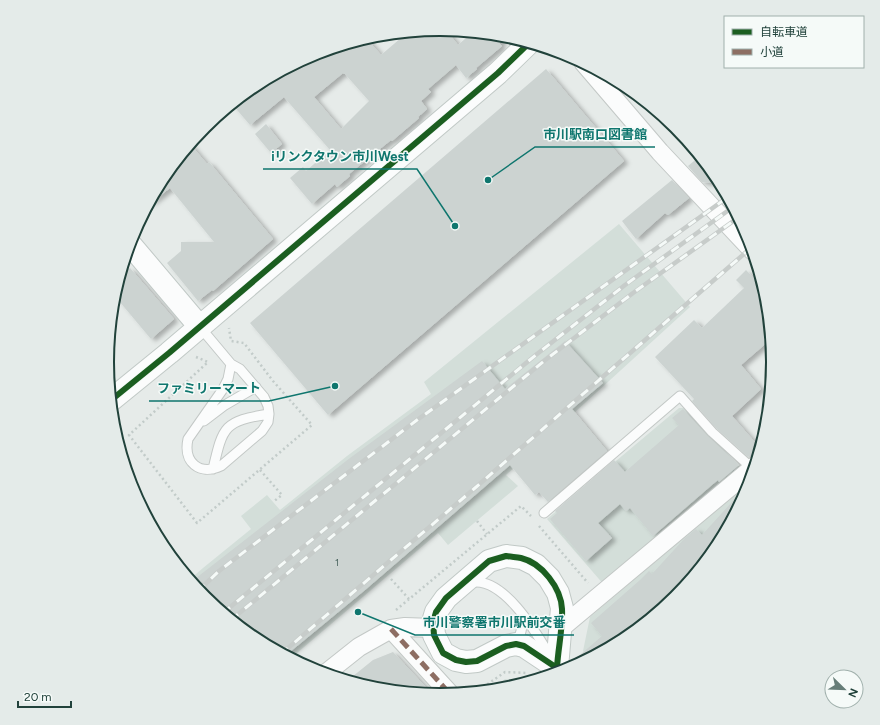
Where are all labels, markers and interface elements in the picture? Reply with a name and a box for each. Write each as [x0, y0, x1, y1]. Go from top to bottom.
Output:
legend [724, 16, 864, 68]
text: 自転車道 [760, 25, 808, 39]
text: 小道 [760, 45, 784, 59]
callout: 市川駅南口図書館 [535, 122, 655, 147]
text: 市川駅南口図書館 [543, 127, 647, 142]
callout: iリンクタウン市川West [263, 144, 417, 169]
text: iリンクタウン市川West [271, 149, 409, 164]
callout: ファミリーマート [149, 376, 269, 401]
text: ファミリーマート [157, 381, 261, 396]
house number: 1 [335, 556, 339, 569]
callout: 市川警察署市川駅前交番 [415, 610, 574, 635]
text: 市川警察署市川駅前交番 [422, 615, 566, 630]
north arrow [824, 669, 864, 709]
scale bar [18, 683, 71, 709]
text: N [845, 686, 860, 699]
text: 20 m [24, 690, 52, 704]

